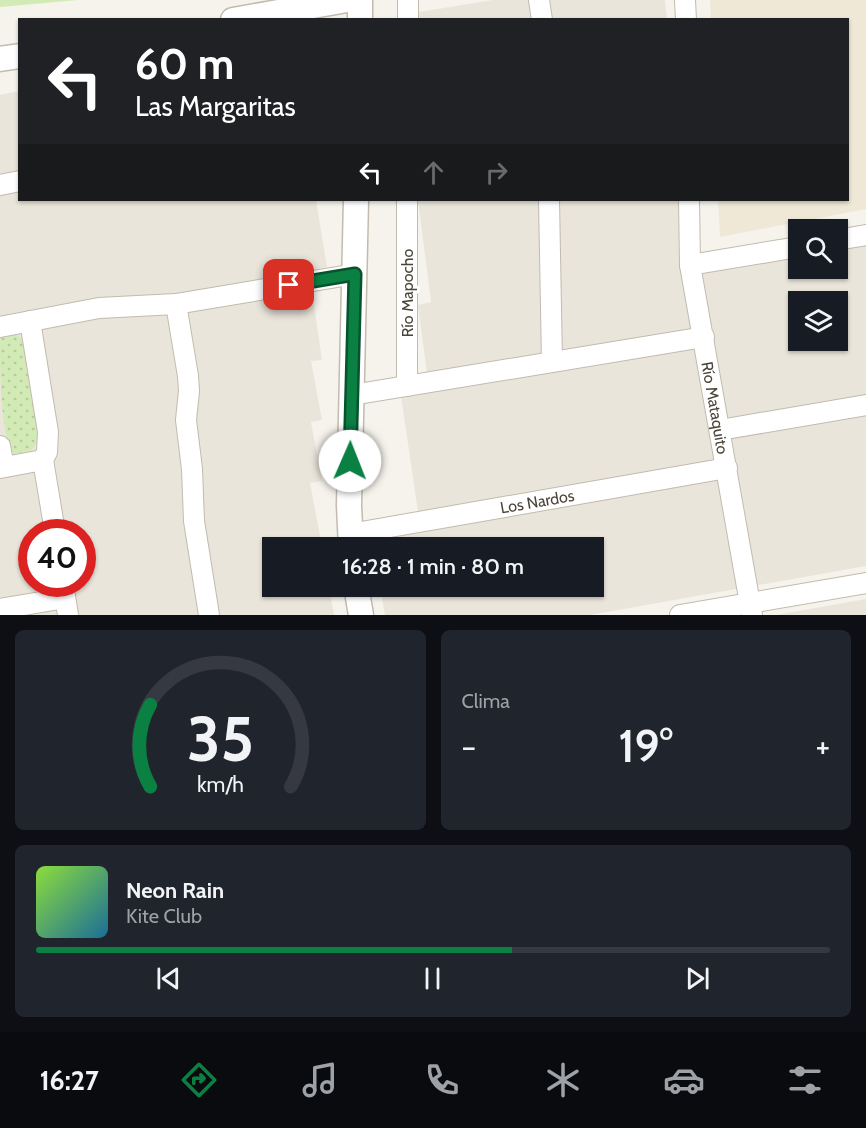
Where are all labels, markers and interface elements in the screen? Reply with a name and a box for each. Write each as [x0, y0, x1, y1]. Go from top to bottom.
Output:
text: 60 m [135, 38, 234, 90]
icon: left [36, 42, 114, 120]
text: Las Margaritas [135, 90, 296, 123]
icon: left [354, 156, 387, 189]
icon: ahead [417, 156, 450, 189]
icon: right [480, 156, 513, 189]
map controls [788, 219, 848, 351]
button: search [788, 219, 848, 279]
street label: Río Mapocho [398, 249, 417, 337]
pin [263, 259, 314, 310]
icon: arrive [272, 268, 305, 301]
button: layers [788, 291, 848, 351]
street label: Río Mataquito [698, 360, 733, 456]
position arrow [318, 429, 382, 493]
street label: Los Nardos [499, 485, 576, 517]
speed limit sign: 40 [18, 519, 96, 597]
text: 16:28 · 1 min · 80 m [342, 553, 524, 580]
text: Clima [462, 689, 510, 713]
text: 35 [187, 701, 254, 777]
text: 19° [619, 719, 673, 773]
text: − [462, 726, 476, 766]
text: + [815, 726, 830, 766]
text: km/h [197, 771, 244, 797]
text: Neon Rain [126, 877, 224, 904]
text: Kite Club [126, 904, 202, 928]
icon: previous [152, 962, 185, 995]
icon: pause [416, 962, 449, 995]
icon: next [681, 962, 714, 995]
icon: directions [178, 1059, 220, 1101]
icon: music [299, 1059, 341, 1101]
icon: phone [421, 1059, 463, 1101]
icon: climate [542, 1059, 584, 1101]
icon: car [663, 1059, 705, 1101]
icon: filters [784, 1059, 826, 1101]
text: 16:27 [40, 1064, 99, 1097]

